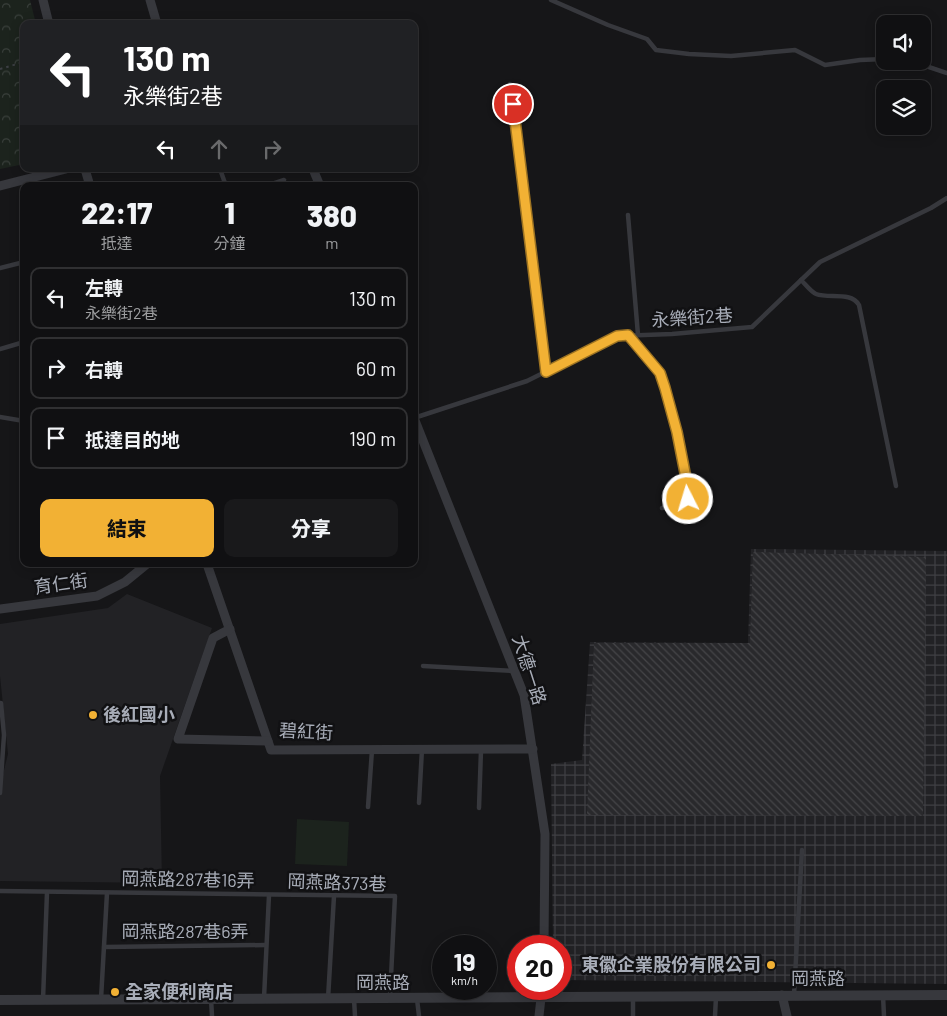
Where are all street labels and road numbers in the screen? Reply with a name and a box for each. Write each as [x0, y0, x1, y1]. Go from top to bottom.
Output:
street label: 永樂街2巷 [650, 303, 733, 331]
street label: 育仁街 [33, 568, 89, 598]
street label: 大德一路 [508, 632, 552, 707]
street label: 碧紅街 [279, 719, 334, 743]
street label: 岡燕路287巷16弄 [121, 867, 255, 891]
street label: 岡燕路373巷 [287, 869, 387, 895]
street label: 岡燕路287巷6弄 [122, 920, 248, 942]
street label: 岡燕路 [791, 967, 845, 989]
street label: 岡燕路 [356, 971, 410, 993]

